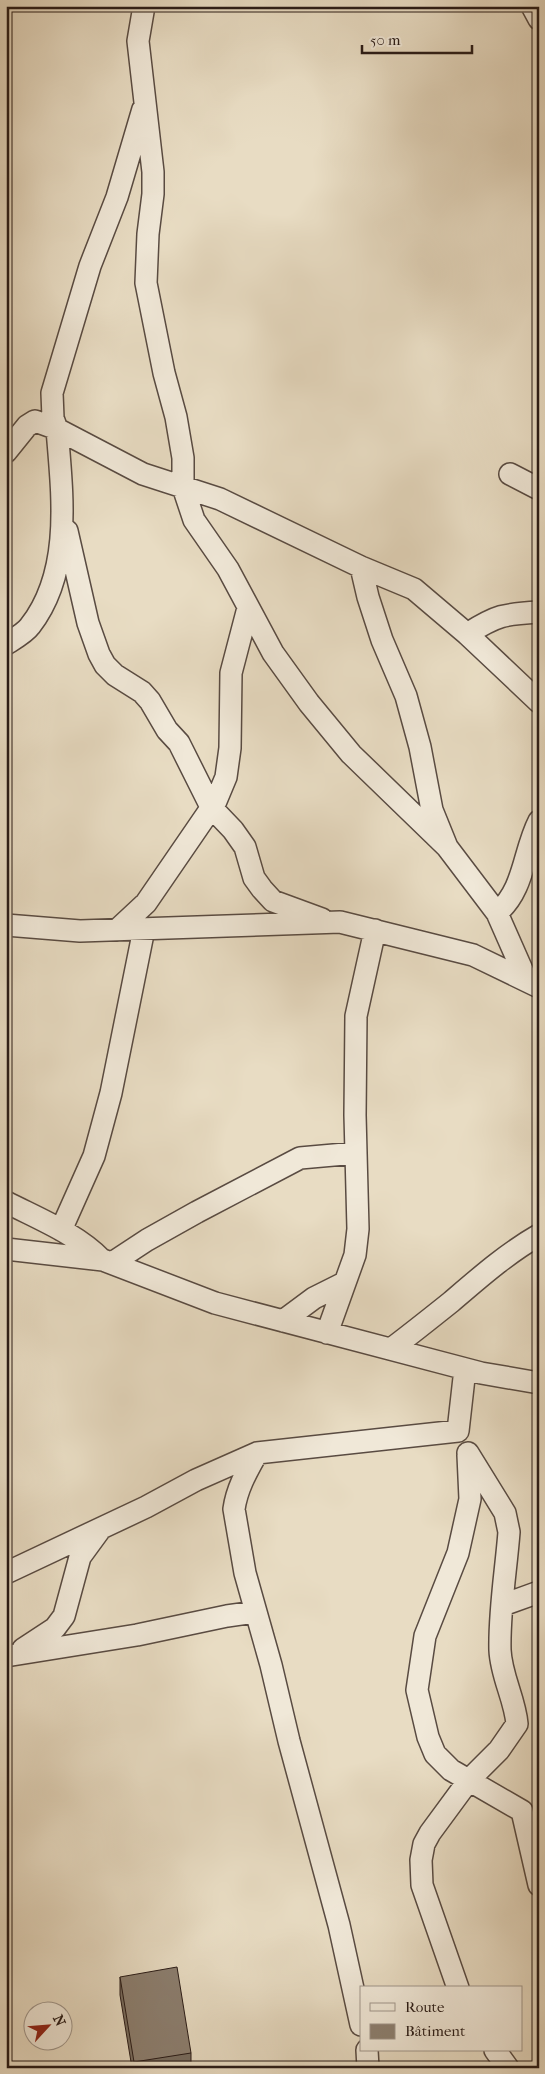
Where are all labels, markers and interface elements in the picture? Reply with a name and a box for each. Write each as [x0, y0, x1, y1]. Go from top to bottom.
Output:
scale bar [362, 22, 472, 54]
text: 50 m [370, 31, 401, 49]
legend [360, 1986, 522, 2052]
text: Route [405, 1998, 445, 2016]
north arrow [22, 2002, 72, 2052]
text: N [49, 2012, 69, 2029]
text: Bâtiment [405, 2022, 466, 2040]

